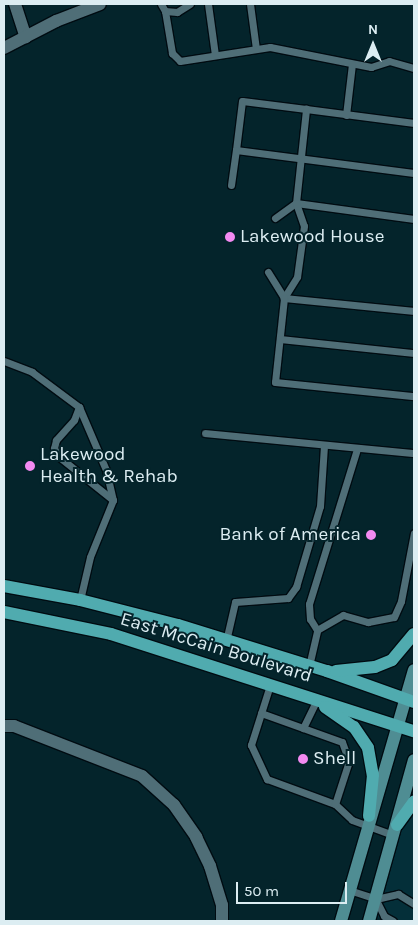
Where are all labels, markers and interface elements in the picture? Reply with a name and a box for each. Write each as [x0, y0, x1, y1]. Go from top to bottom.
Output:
north arrow [348, 20, 398, 70]
text: N [368, 21, 378, 38]
place label: Lakewood House [240, 226, 384, 248]
marker: Lakewood House [224, 231, 236, 243]
place label: Lakewood Health & Rehab [40, 444, 178, 488]
marker: Lakewood Health & Rehab [24, 460, 36, 472]
place label: Bank of America [219, 524, 361, 546]
marker: Bank of America [365, 529, 377, 541]
street label: East McCain Boulevard [117, 608, 315, 688]
place label: Shell [313, 748, 356, 770]
marker: Shell [297, 753, 309, 765]
scale bar [238, 872, 349, 904]
text: 50 m [244, 882, 279, 900]

